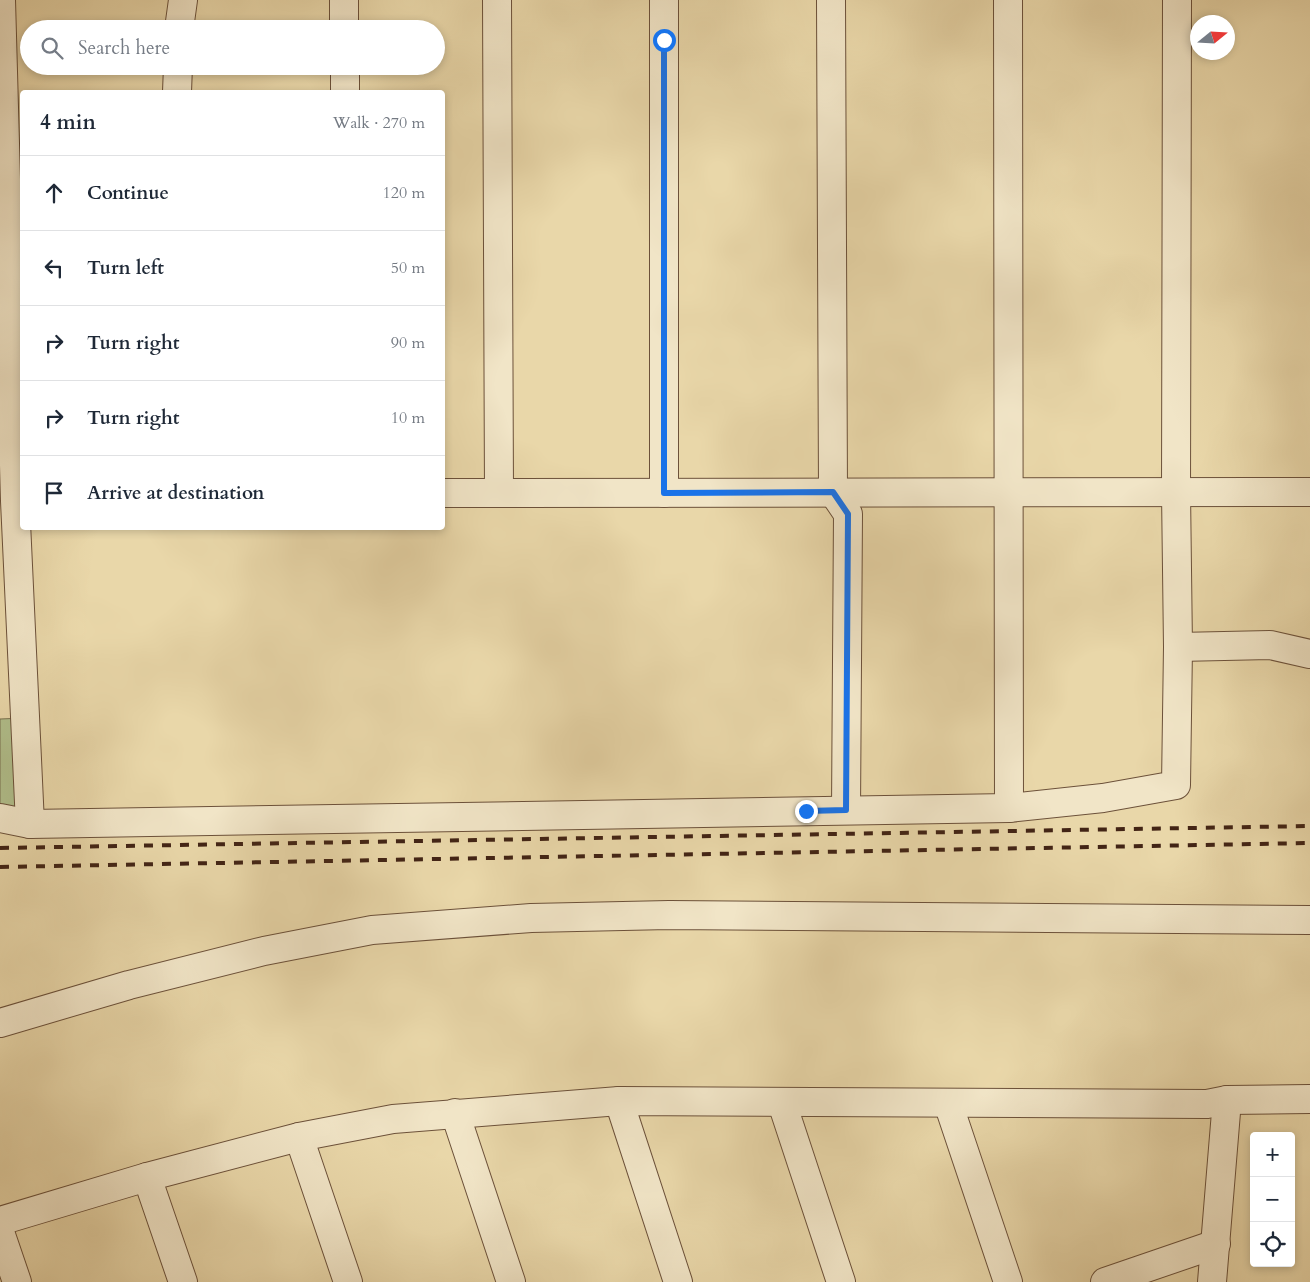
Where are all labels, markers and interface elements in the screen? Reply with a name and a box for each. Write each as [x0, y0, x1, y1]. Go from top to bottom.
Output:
north arrow [1190, 15, 1235, 60]
search box [20, 20, 445, 75]
route start [653, 29, 676, 52]
icon: search [38, 34, 66, 62]
text: Search here [78, 35, 170, 61]
text: 4 min [40, 108, 96, 137]
text: Walk · 270 m [333, 112, 425, 134]
icon: ahead [40, 179, 68, 207]
text: Continue [87, 180, 169, 206]
text: 120 m [383, 182, 425, 204]
icon: left [40, 254, 68, 282]
text: Turn left [87, 255, 164, 281]
text: 50 m [391, 257, 425, 279]
icon: right [40, 329, 68, 357]
text: Turn right [87, 330, 179, 356]
text: 90 m [391, 332, 425, 354]
icon: right [40, 404, 68, 432]
text: Turn right [87, 405, 179, 431]
text: 10 m [391, 407, 425, 429]
icon: arrive [40, 479, 68, 507]
text: Arrive at destination [87, 480, 264, 506]
route end [795, 800, 818, 823]
map controls [1250, 1132, 1295, 1267]
button: + [1250, 1132, 1295, 1177]
button: − [1250, 1177, 1295, 1222]
button: locate [1250, 1222, 1295, 1267]

